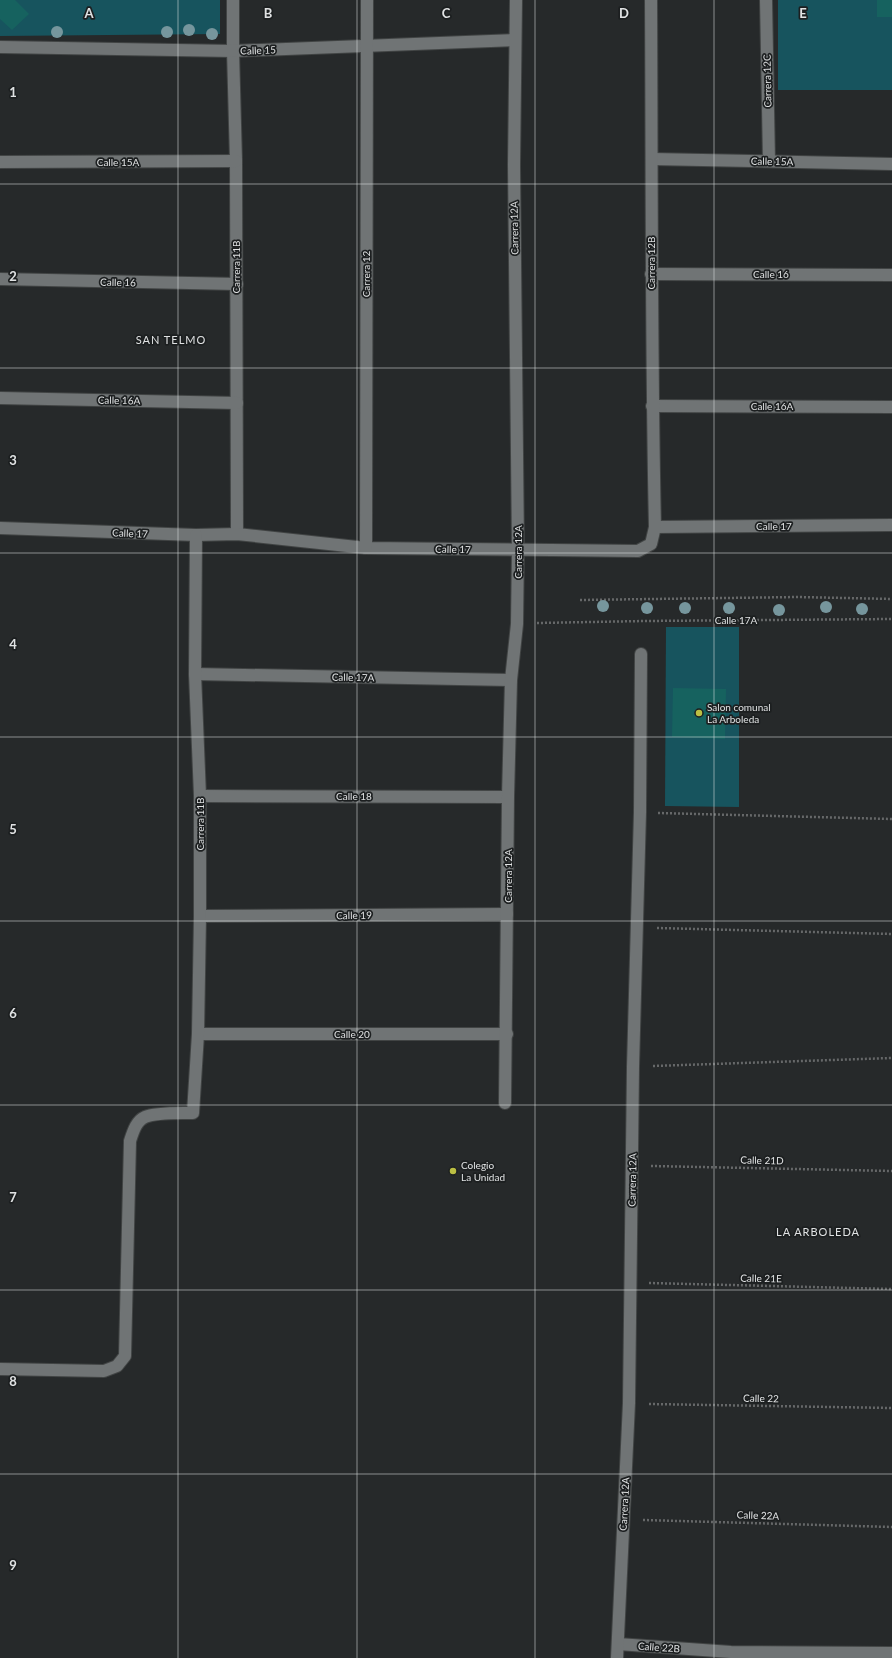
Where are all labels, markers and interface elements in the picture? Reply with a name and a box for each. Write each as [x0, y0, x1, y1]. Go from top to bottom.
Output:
text: A [83, 5, 94, 21]
text: B [264, 5, 273, 21]
text: C [442, 5, 451, 21]
text: D [619, 5, 629, 21]
text: E [799, 5, 807, 21]
street label: Calle 15 [240, 43, 276, 57]
street label: Carrera 12C [761, 54, 773, 108]
text: 1 [9, 84, 17, 100]
street label: Calle 15A [751, 155, 794, 167]
street label: Calle 15A [97, 156, 140, 168]
street label: Carrera 12A [508, 201, 520, 255]
street label: Carrera 12B [645, 236, 657, 290]
street label: Carrera 11B [230, 240, 242, 294]
street label: Carrera 12 [360, 250, 372, 297]
text: 2 [9, 268, 17, 284]
street label: Calle 16 [753, 268, 789, 280]
street label: Calle 16 [100, 276, 136, 288]
district label: SAN TELMO [136, 333, 206, 346]
street label: Calle 16A [98, 394, 141, 406]
street label: Calle 16A [751, 400, 794, 412]
text: 3 [9, 452, 17, 468]
street label: Calle 17 [756, 520, 792, 532]
street label: Carrera 12A [512, 525, 524, 579]
street label: Calle 17 [112, 526, 148, 540]
street label: Calle 17 [435, 543, 471, 555]
street label: Calle 17A [715, 614, 758, 626]
text: 4 [9, 636, 17, 652]
street label: Calle 17A [332, 671, 375, 683]
place label: Salon comunal La Arboleda [707, 701, 771, 725]
marker: Salon comunal La Arboleda [694, 708, 704, 718]
street label: Calle 18 [336, 790, 372, 802]
street label: Carrera 11B [194, 797, 206, 851]
text: 5 [9, 821, 17, 837]
street label: Carrera 12A [502, 849, 514, 903]
street label: Calle 19 [336, 909, 372, 921]
text: 6 [9, 1005, 17, 1021]
street label: Calle 20 [334, 1028, 370, 1040]
street label: Carrera 12A [626, 1153, 638, 1207]
street label: Calle 21D [740, 1154, 784, 1166]
place label: Colegio La Unidad [461, 1159, 505, 1183]
marker: Colegio La Unidad [448, 1166, 458, 1176]
text: 7 [9, 1189, 17, 1205]
district label: LA ARBOLEDA [776, 1225, 860, 1238]
street label: Calle 21E [740, 1272, 782, 1284]
text: 8 [9, 1373, 17, 1389]
street label: Calle 22 [743, 1392, 779, 1404]
street label: Carrera 12A [617, 1477, 631, 1531]
street label: Calle 22A [737, 1508, 780, 1522]
text: 9 [9, 1557, 17, 1573]
street label: Calle 22B [637, 1640, 681, 1654]

